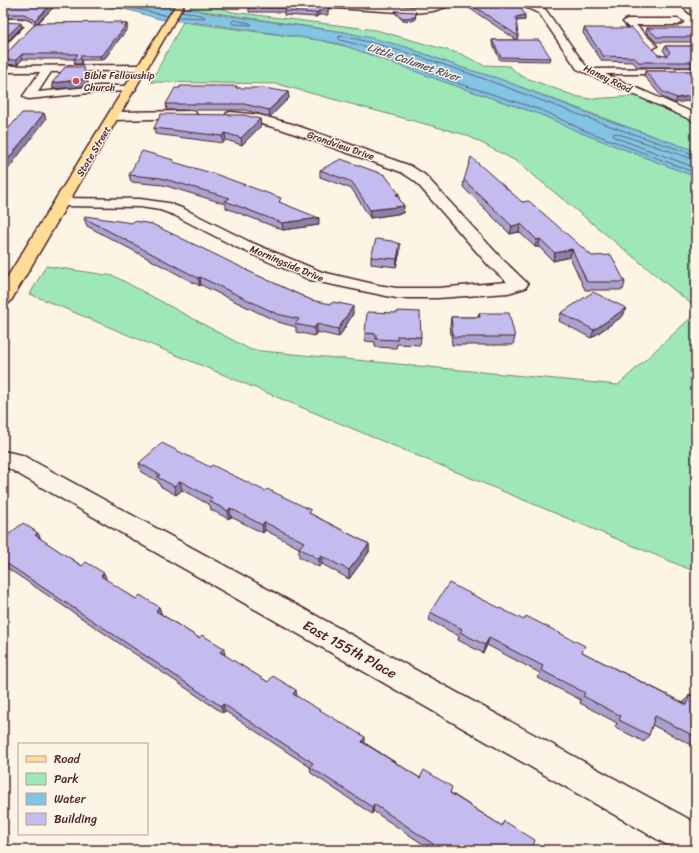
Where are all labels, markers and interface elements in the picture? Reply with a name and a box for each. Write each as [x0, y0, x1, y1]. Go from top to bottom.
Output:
water label: Little Calumet River [365, 38, 465, 88]
street label: Haney Road [580, 59, 635, 99]
place label: Bible Fellowship Church [84, 67, 155, 97]
marker: Bible Fellowship Church [71, 76, 81, 86]
street label: State Street [72, 122, 116, 180]
street label: Grandview Drive [304, 126, 377, 166]
street label: Morningside Drive [247, 240, 326, 288]
street label: East 155th Place [298, 613, 401, 686]
legend [18, 743, 148, 835]
text: Road [54, 748, 81, 770]
text: Park [54, 768, 79, 790]
text: Water [54, 788, 87, 810]
text: Building [54, 808, 97, 830]

